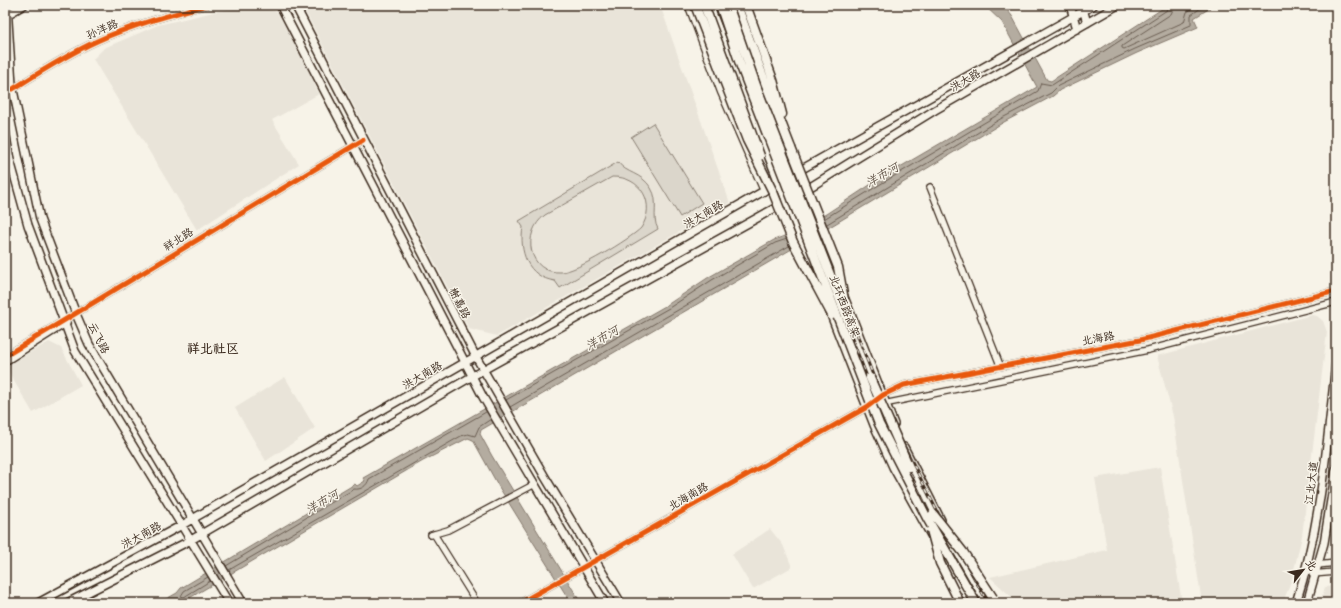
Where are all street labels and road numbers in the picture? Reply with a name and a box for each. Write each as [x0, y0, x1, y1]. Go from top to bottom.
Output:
street label: 孙洋路 [84, 17, 120, 42]
street label: 洪大路 [948, 67, 983, 94]
street label: 洪大南路 [681, 198, 726, 231]
street label: 祥北路 [161, 225, 196, 254]
street label: 北环西路高架 [827, 273, 862, 339]
street label: 榭嘉路 [446, 286, 473, 321]
street label: 云飞路 [85, 321, 112, 356]
street label: 北海路 [1081, 329, 1116, 348]
street label: 洪大南路 [400, 359, 445, 392]
street label: 江北大道 [1302, 460, 1321, 506]
street label: 北海南路 [666, 480, 711, 513]
street label: 洪大南路 [119, 519, 164, 552]

